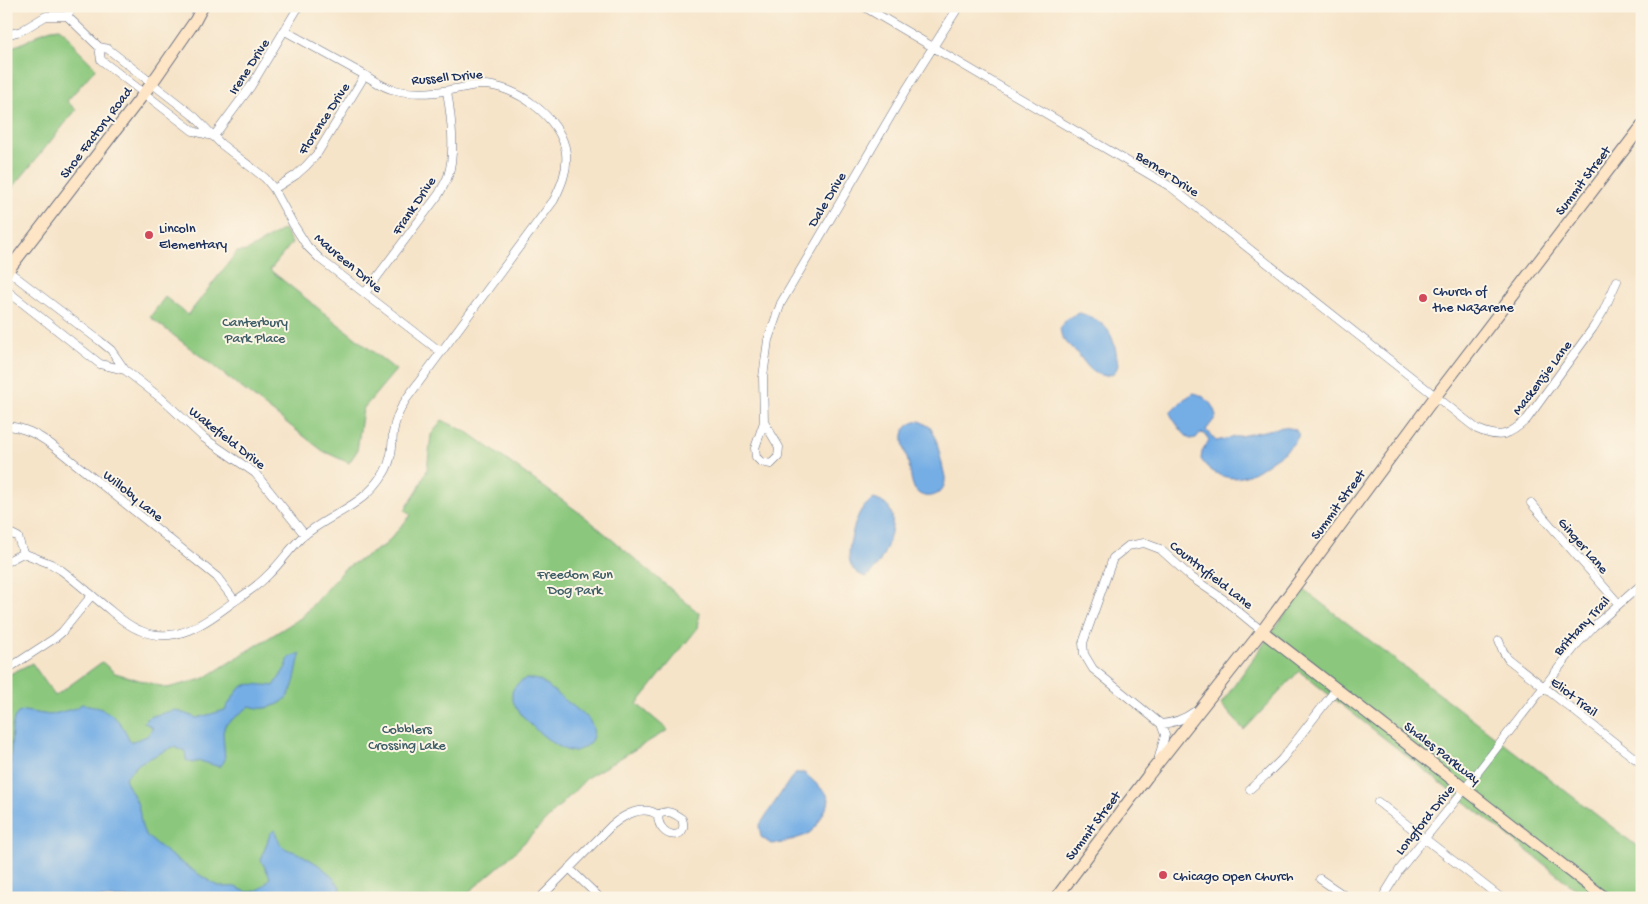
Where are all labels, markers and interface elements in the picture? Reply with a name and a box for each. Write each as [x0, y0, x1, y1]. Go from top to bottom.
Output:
street label: Irene Drive [226, 36, 275, 99]
street label: Russell Drive [411, 67, 484, 90]
street label: Florence Drive [295, 80, 355, 159]
street label: Shoe Factory Road [57, 83, 138, 183]
street label: Summit Street [1552, 142, 1616, 220]
street label: Berner Drive [1131, 148, 1202, 202]
street label: Dale Drive [805, 169, 852, 232]
street label: Frank Drive [389, 173, 441, 240]
place label: Lincoln Elementary [159, 221, 227, 254]
marker: Lincoln Elementary [143, 229, 155, 241]
street label: Maureen Drive [310, 230, 386, 298]
place label: Church of the Nazarene [1432, 284, 1514, 317]
marker: Church of the Nazarene [1417, 292, 1429, 304]
park label: Canterbury Park Place [222, 315, 288, 348]
street label: Mackenzie Lane [1509, 337, 1577, 419]
street label: Wakefield Drive [185, 404, 269, 475]
street label: Summit Street [1308, 466, 1371, 544]
street label: Willoby Lane [99, 467, 167, 527]
street label: Ginger Lane [1553, 515, 1612, 579]
street label: Countryfield Lane [1165, 538, 1256, 614]
park label: Freedom Run Dog Park [536, 567, 613, 600]
street label: Brittany Trail [1550, 593, 1615, 661]
street label: Eliot Trail [1546, 674, 1601, 722]
street label: Shales Parkway [1400, 719, 1483, 789]
park label: Cobblers Crossing Lake [368, 722, 446, 755]
street label: Longford Drive [1392, 781, 1460, 859]
street label: Summit Street [1062, 787, 1126, 865]
marker: Chicago Open Church [1157, 869, 1169, 881]
place label: Chicago Open Church [1173, 869, 1294, 886]

